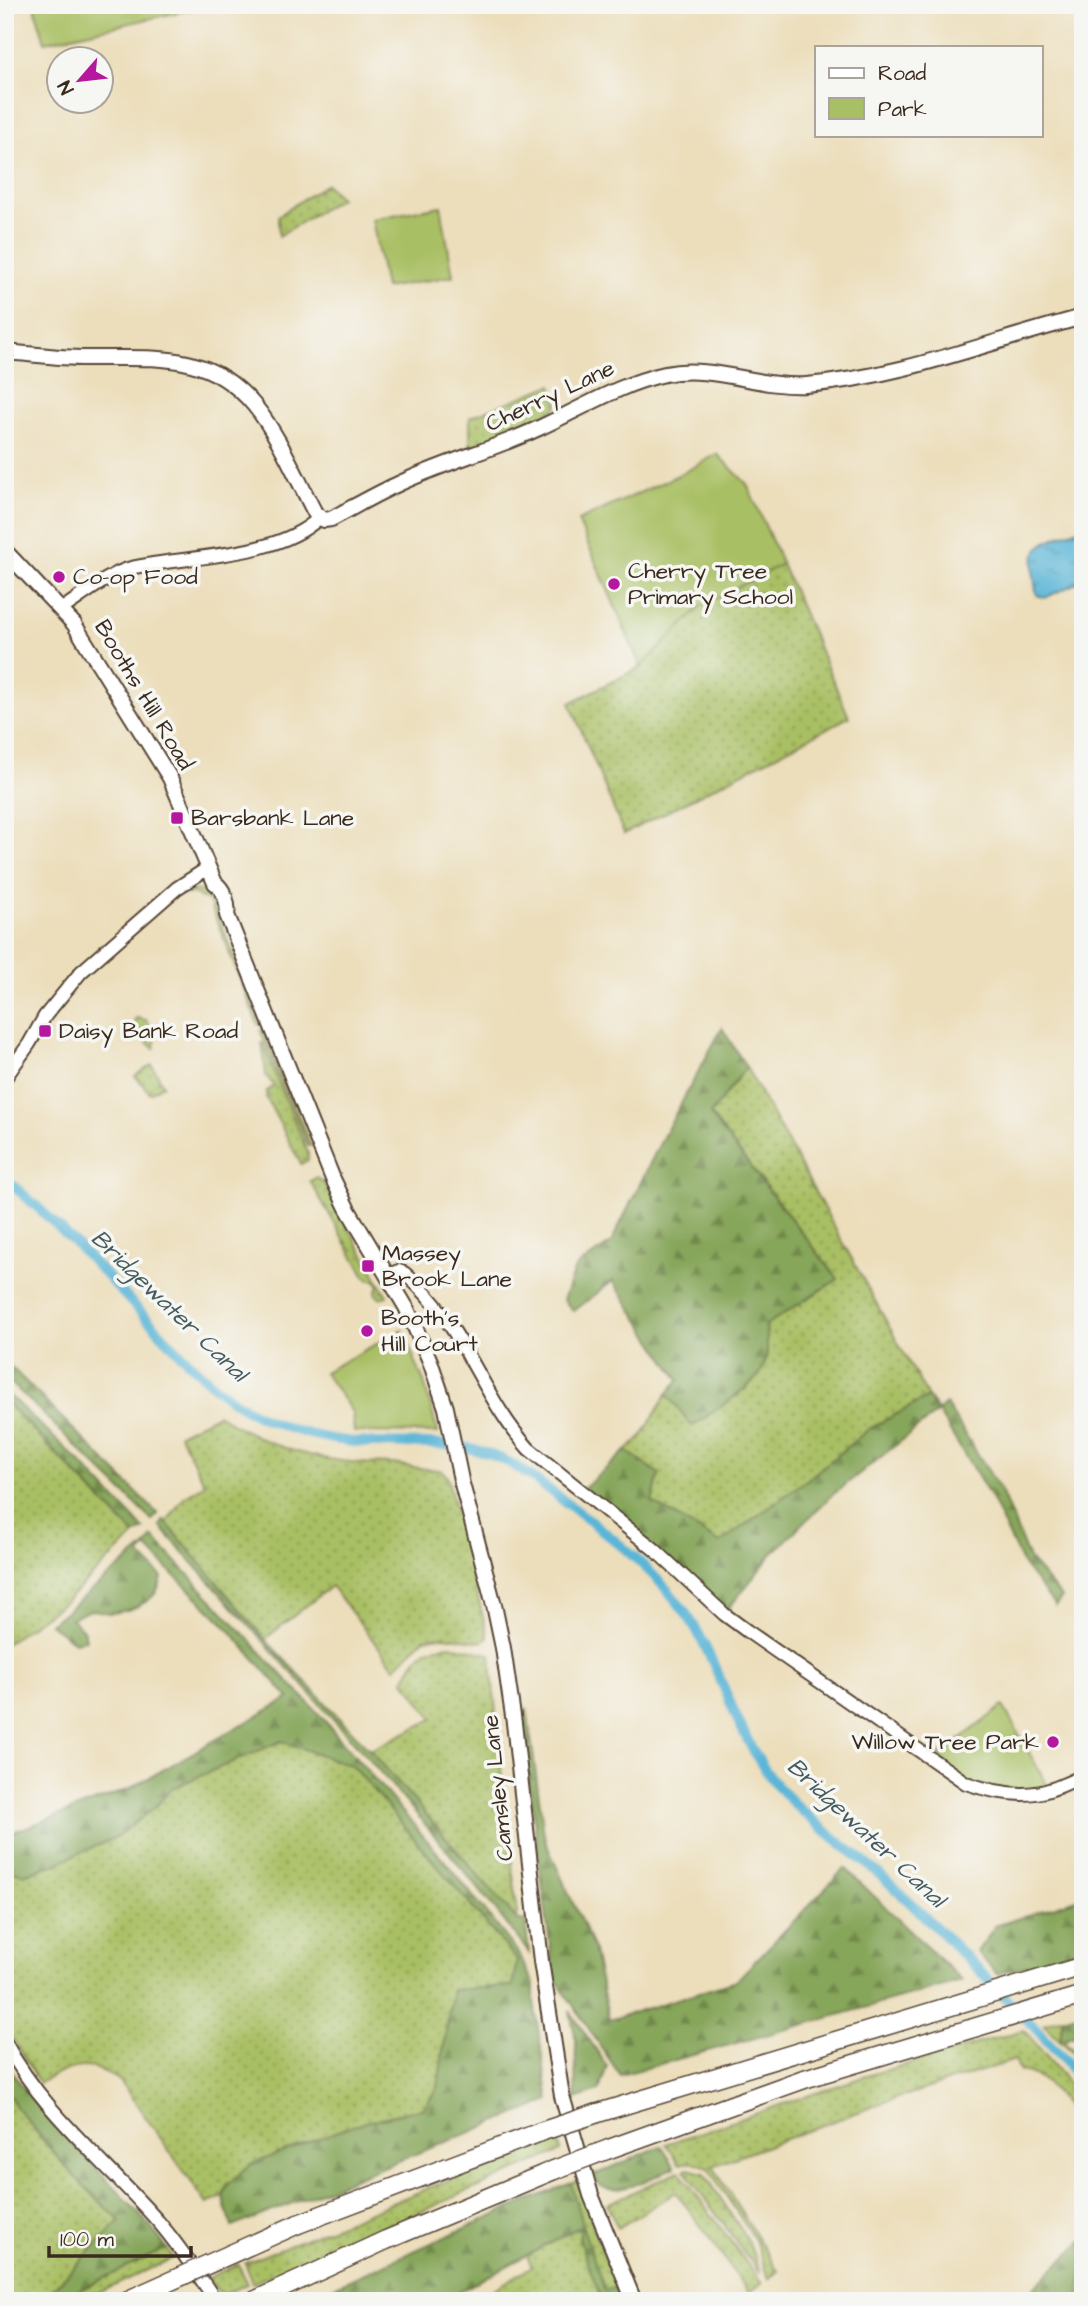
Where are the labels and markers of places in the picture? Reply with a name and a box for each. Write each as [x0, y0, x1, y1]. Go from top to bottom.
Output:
place label: Cherry Tree Primary School [628, 555, 793, 614]
place label: Co-op Food [73, 561, 198, 593]
marker: Co-op Food [51, 569, 67, 585]
marker: Cherry Tree Primary School [606, 576, 622, 592]
place label: Barsbank Lane [191, 802, 354, 834]
marker: Barsbank Lane [169, 810, 185, 826]
place label: Daisy Bank Road [59, 1015, 238, 1048]
marker: Daisy Bank Road [37, 1023, 53, 1039]
place label: Massey Brook Lane [382, 1237, 512, 1295]
marker: Massey Brook Lane [360, 1258, 376, 1274]
place label: Booth's Hill Court [381, 1302, 478, 1360]
marker: Booth's Hill Court [359, 1323, 375, 1339]
place label: Willow Tree Park [852, 1726, 1039, 1758]
marker: Willow Tree Park [1045, 1734, 1061, 1750]

